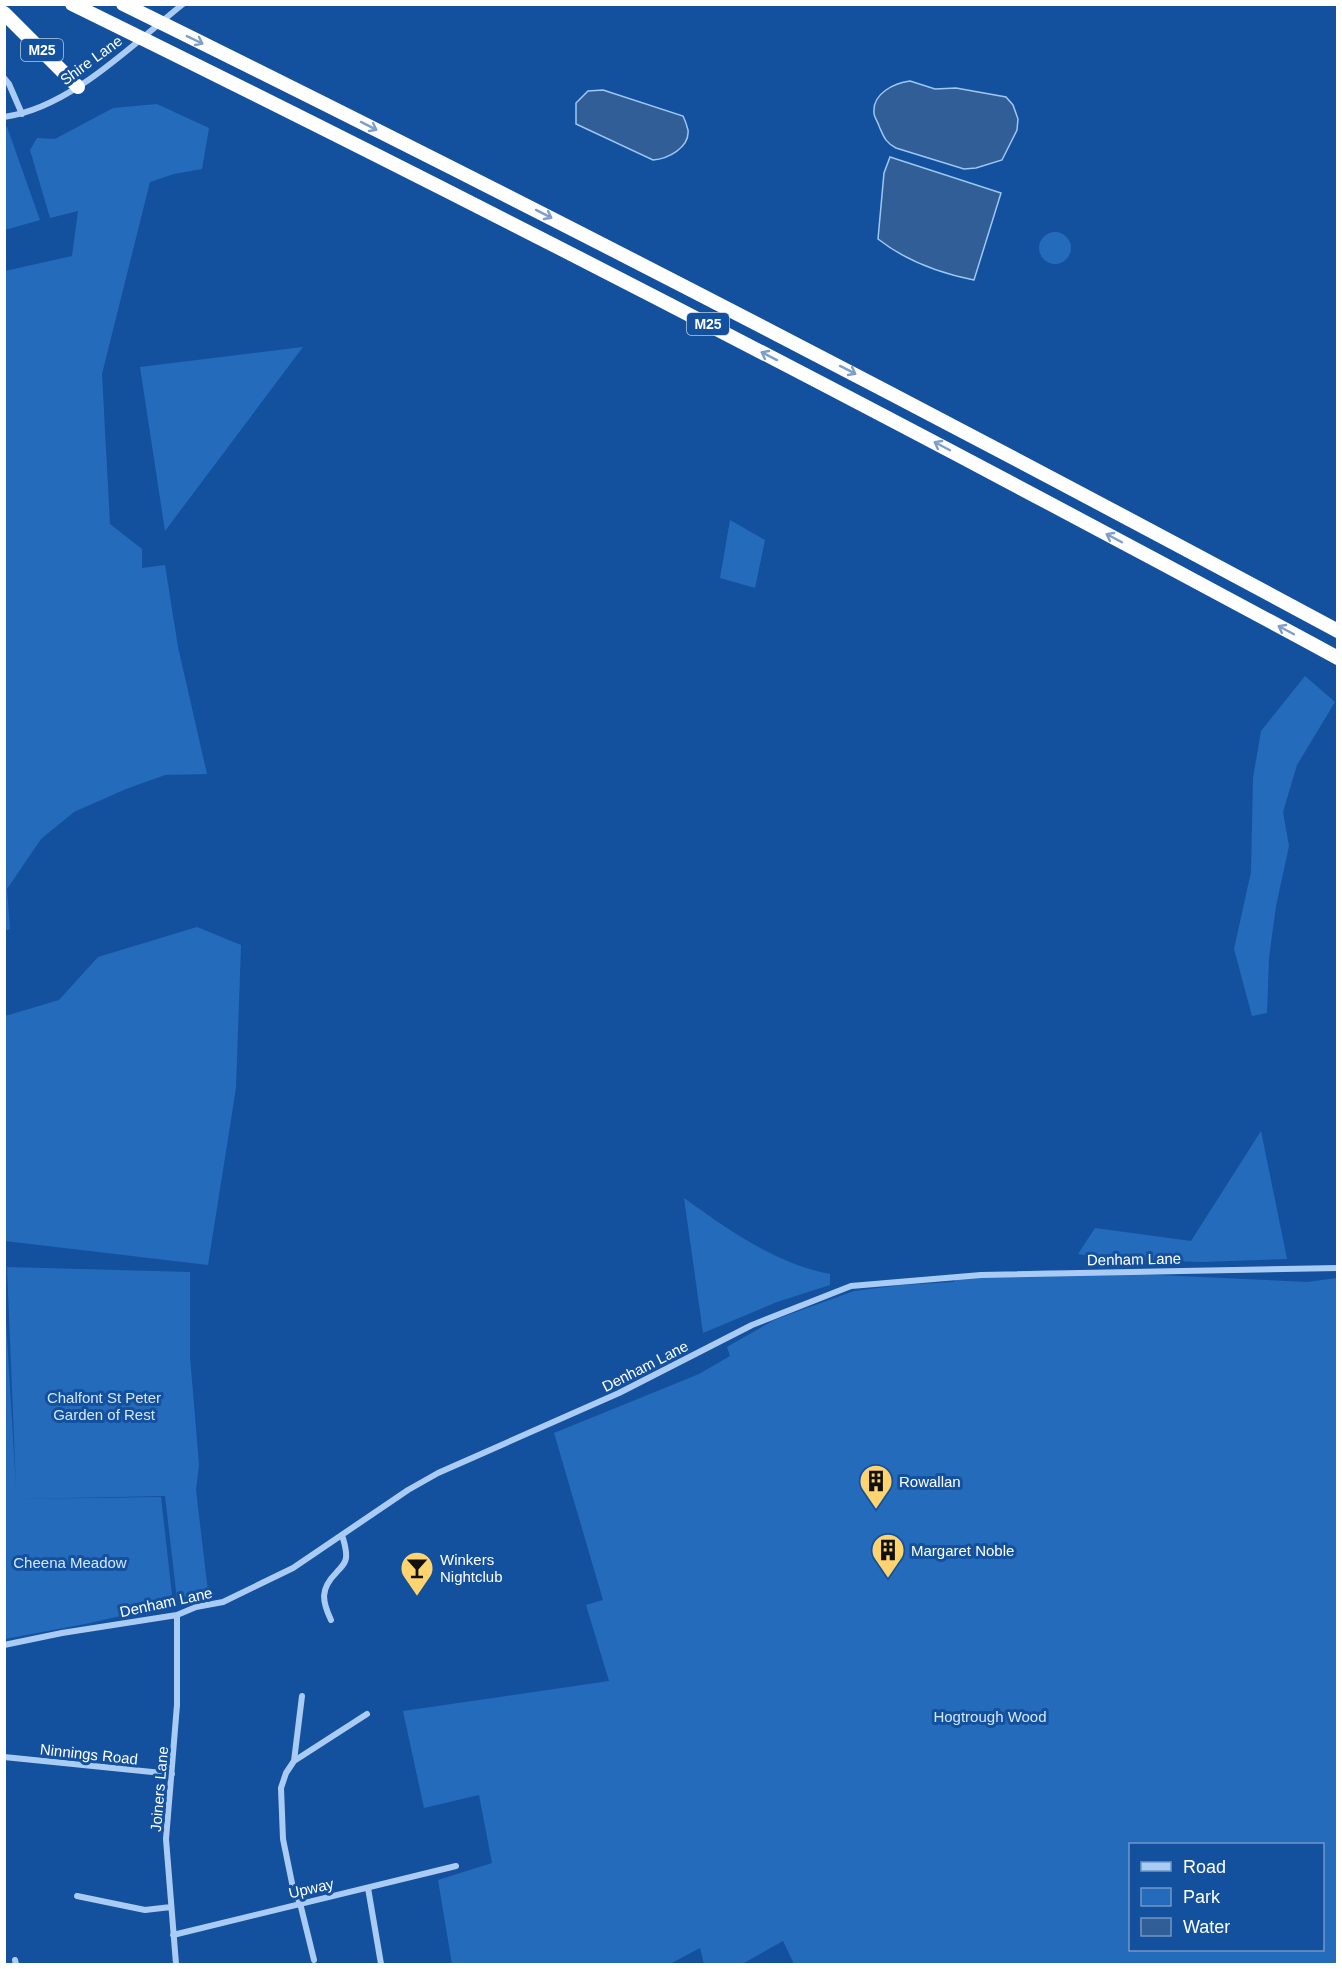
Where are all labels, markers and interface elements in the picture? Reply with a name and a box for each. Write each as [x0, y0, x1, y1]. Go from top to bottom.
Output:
street label: Shire Lane [57, 32, 125, 88]
one-way arrow [185, 34, 203, 46]
road number: M25 [21, 39, 63, 61]
one-way arrow [360, 121, 378, 132]
one-way arrow [534, 208, 552, 220]
road number: M25 [687, 313, 729, 335]
one-way arrow [761, 350, 779, 361]
one-way arrow [838, 365, 856, 376]
one-way arrow [934, 440, 951, 452]
one-way arrow [1106, 532, 1124, 543]
one-way arrow [1278, 624, 1295, 636]
street label: Denham Lane [1087, 1250, 1181, 1268]
street label: Denham Lane [599, 1337, 691, 1395]
park label: Chalfont St Peter Garden of Rest [47, 1389, 161, 1423]
building icon: Rowallan [858, 1463, 894, 1510]
place label: Rowallan [899, 1473, 961, 1490]
building icon: Margaret Noble [870, 1532, 906, 1579]
place label: Margaret Noble [911, 1542, 1014, 1559]
bar icon: Winkers Nightclub [399, 1550, 435, 1597]
place label: Winkers Nightclub [440, 1551, 503, 1585]
park label: Cheena Meadow [13, 1554, 127, 1571]
street label: Denham Lane [118, 1584, 214, 1620]
park label: Hogtrough Wood [933, 1708, 1047, 1725]
street label: Ninnings Road [39, 1740, 139, 1768]
street label: Joiners Lane [147, 1745, 171, 1833]
legend [1129, 1843, 1324, 1951]
text: Road [1183, 1857, 1226, 1877]
street label: Upway [287, 1874, 336, 1901]
text: Park [1183, 1887, 1221, 1907]
text: Water [1183, 1917, 1230, 1937]

